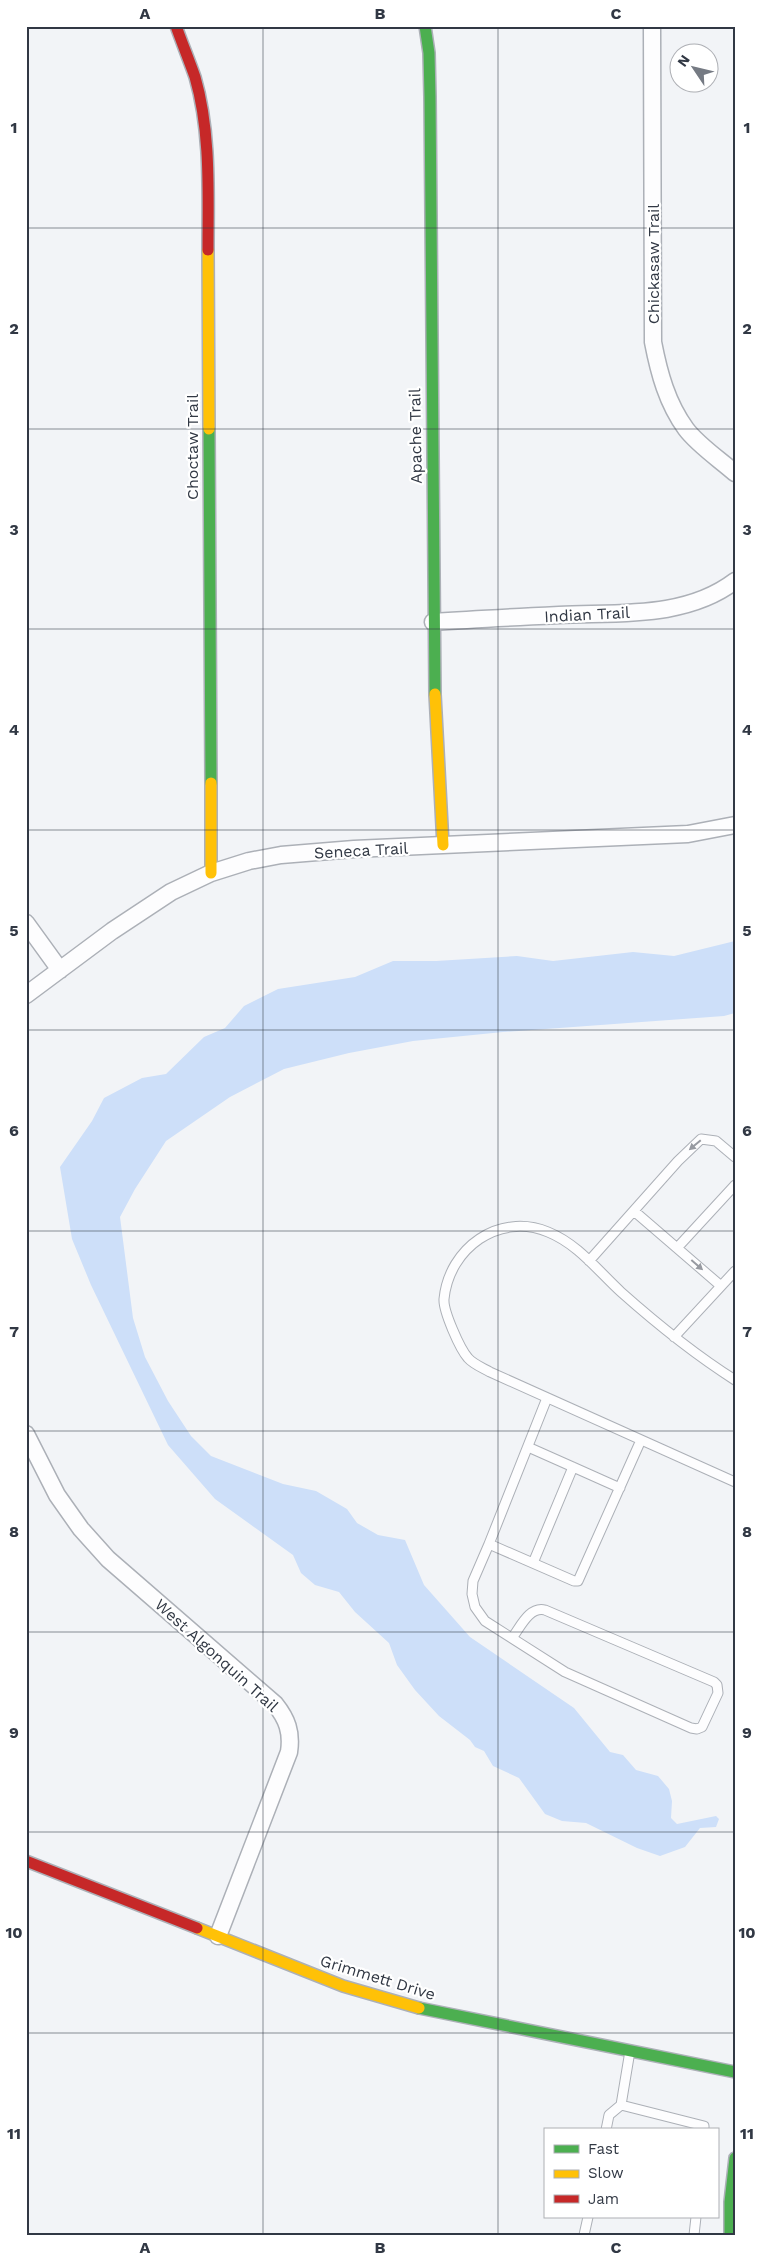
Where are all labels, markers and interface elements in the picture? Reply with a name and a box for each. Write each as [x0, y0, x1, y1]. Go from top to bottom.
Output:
text: A [140, 4, 151, 23]
text: B [375, 4, 386, 23]
text: C [611, 4, 622, 23]
north arrow [668, 42, 718, 92]
text: N [674, 52, 693, 69]
text: 1 [11, 118, 17, 137]
text: 1 [744, 118, 750, 137]
street label: Chickasaw Trail [644, 204, 663, 324]
text: 2 [9, 319, 19, 338]
text: 2 [742, 319, 752, 338]
street label: Apache Trail [405, 388, 426, 484]
street label: Choctaw Trail [183, 394, 202, 500]
text: 3 [9, 520, 19, 539]
text: 3 [742, 520, 752, 539]
street label: Indian Trail [544, 603, 631, 626]
text: 4 [9, 720, 19, 739]
text: 4 [742, 720, 752, 739]
street label: Seneca Trail [313, 839, 409, 862]
text: 5 [9, 921, 19, 940]
text: 5 [742, 921, 752, 940]
text: 6 [9, 1121, 19, 1140]
text: 6 [742, 1121, 752, 1140]
one-way arrow [689, 1139, 701, 1151]
one-way arrow [691, 1259, 703, 1271]
text: 7 [9, 1322, 19, 1341]
text: 7 [742, 1322, 752, 1341]
text: 8 [9, 1522, 19, 1541]
text: 8 [742, 1522, 752, 1541]
street label: West Algonquin Trail [151, 1595, 282, 1716]
text: 9 [9, 1723, 19, 1742]
text: 9 [742, 1723, 752, 1742]
text: 10 [5, 1923, 23, 1942]
text: 10 [738, 1923, 756, 1942]
street label: Grimmett Drive [318, 1951, 438, 2004]
text: 11 [7, 2124, 21, 2143]
text: 11 [740, 2124, 754, 2143]
legend [544, 2128, 718, 2218]
text: Fast [588, 2140, 620, 2158]
text: Slow [588, 2164, 624, 2182]
text: Jam [588, 2190, 619, 2208]
text: A [140, 2238, 151, 2257]
text: B [375, 2238, 386, 2257]
text: C [611, 2238, 622, 2257]

